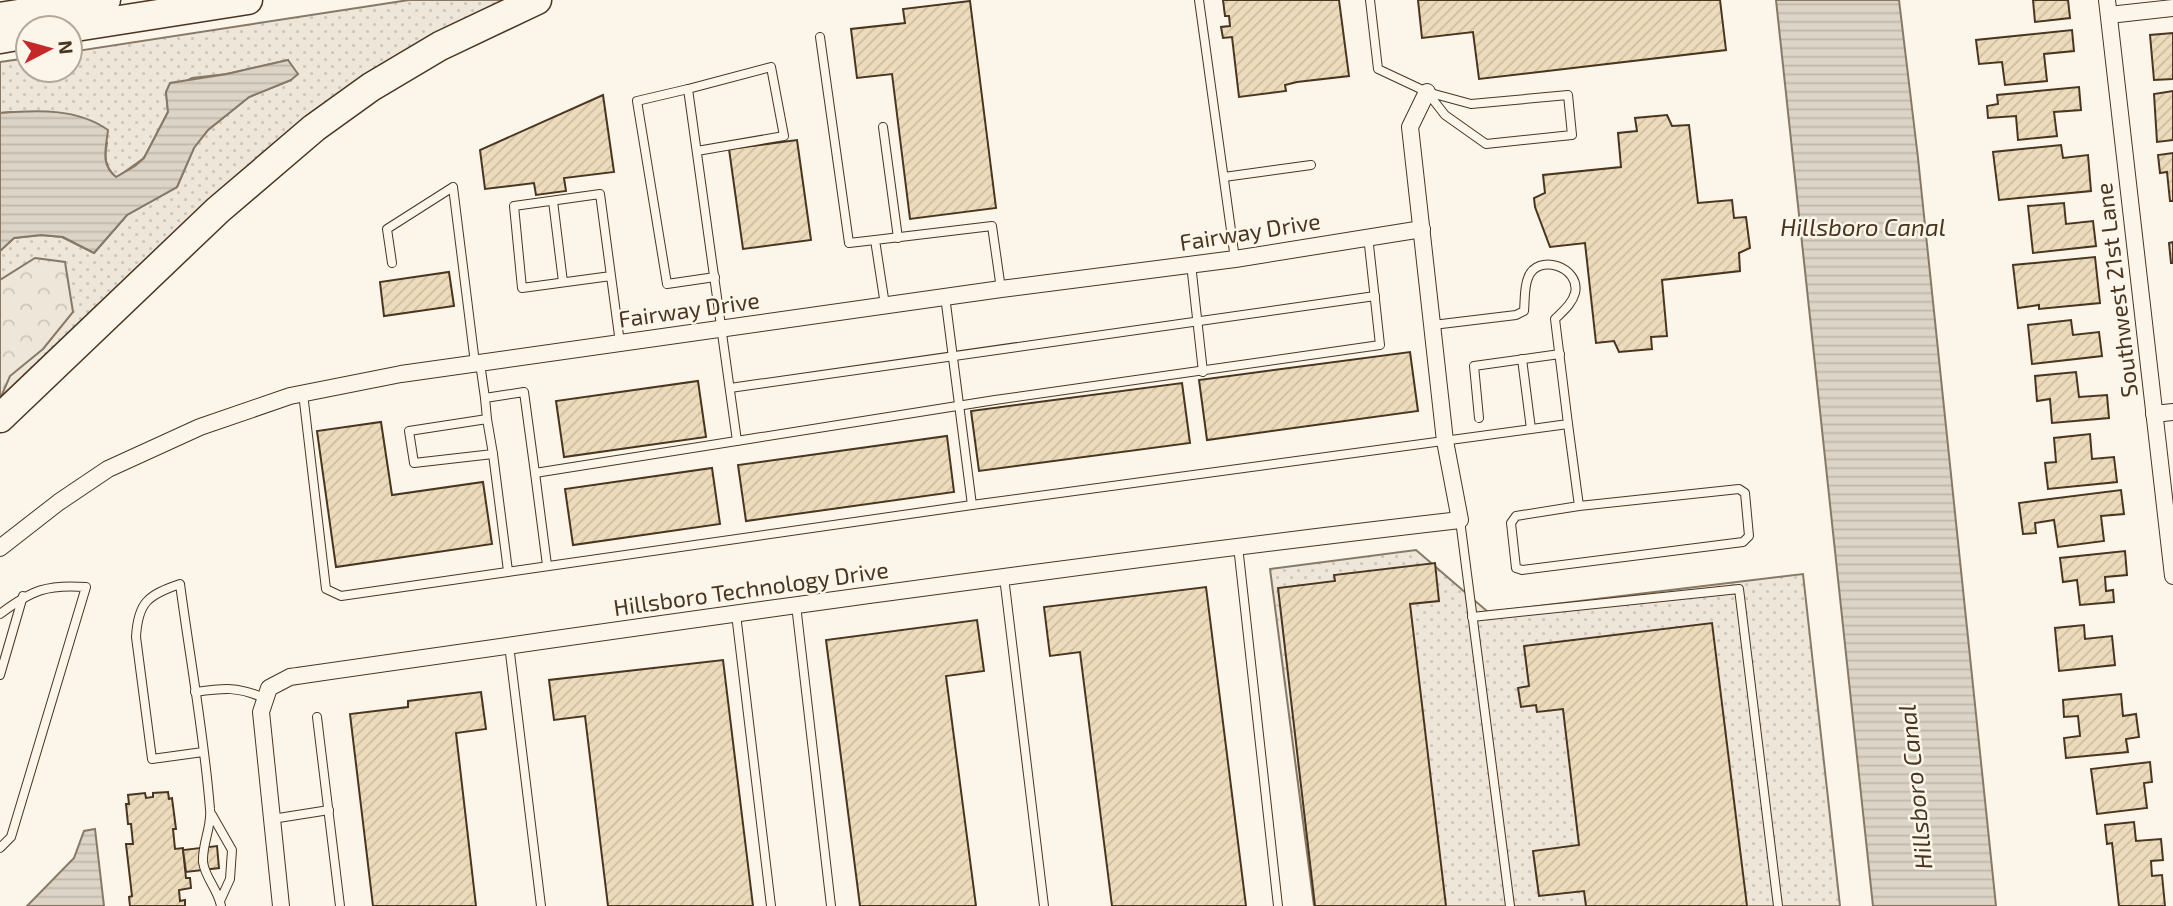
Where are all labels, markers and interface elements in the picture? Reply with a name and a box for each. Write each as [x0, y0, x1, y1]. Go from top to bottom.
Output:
north arrow [14, 14, 84, 84]
text: N [54, 39, 79, 55]
street label: Southwest 21st Lane [2089, 181, 2143, 399]
street label: Fairway Drive [1177, 206, 1322, 256]
water label: Hillsboro Canal [1780, 212, 1946, 241]
street label: Fairway Drive [616, 285, 761, 333]
street label: Hillsboro Technology Drive [612, 555, 890, 621]
water label: Hillsboro Canal [1891, 703, 1938, 871]

